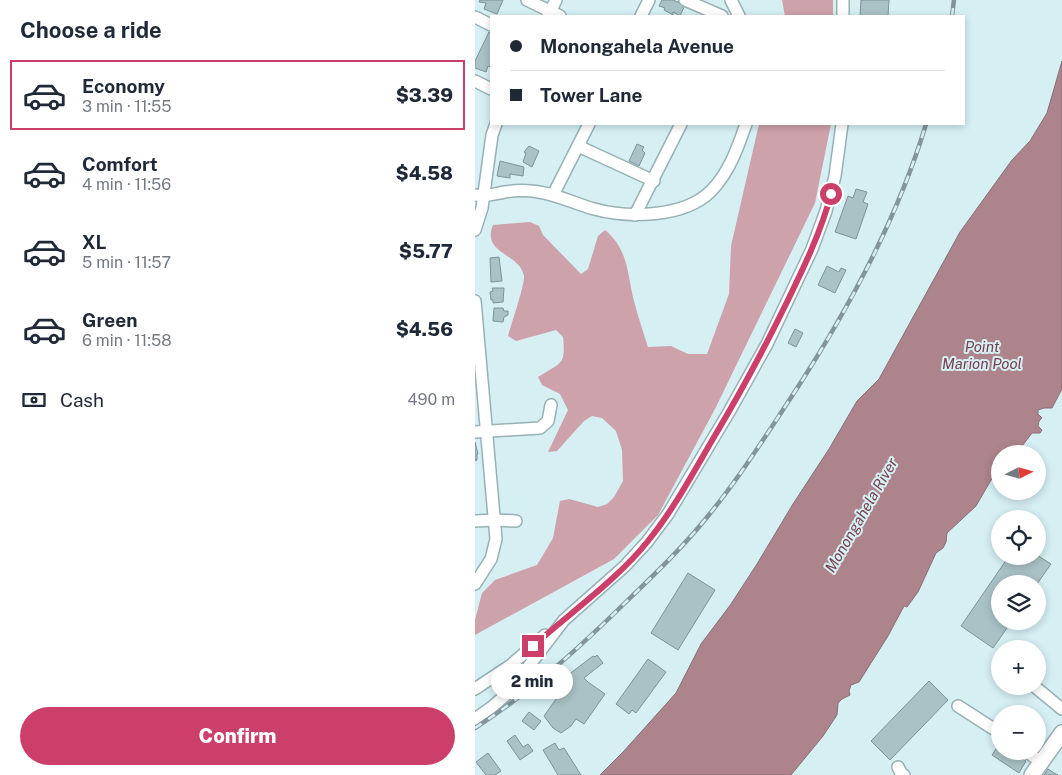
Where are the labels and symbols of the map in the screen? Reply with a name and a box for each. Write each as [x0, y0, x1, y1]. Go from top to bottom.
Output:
route start [820, 183, 842, 205]
water label: Point Marion Pool [942, 338, 1022, 372]
north arrow [991, 445, 1046, 500]
water label: Monongahela River [821, 455, 901, 575]
route end [522, 635, 544, 657]
callout: 2 min [492, 664, 574, 698]

